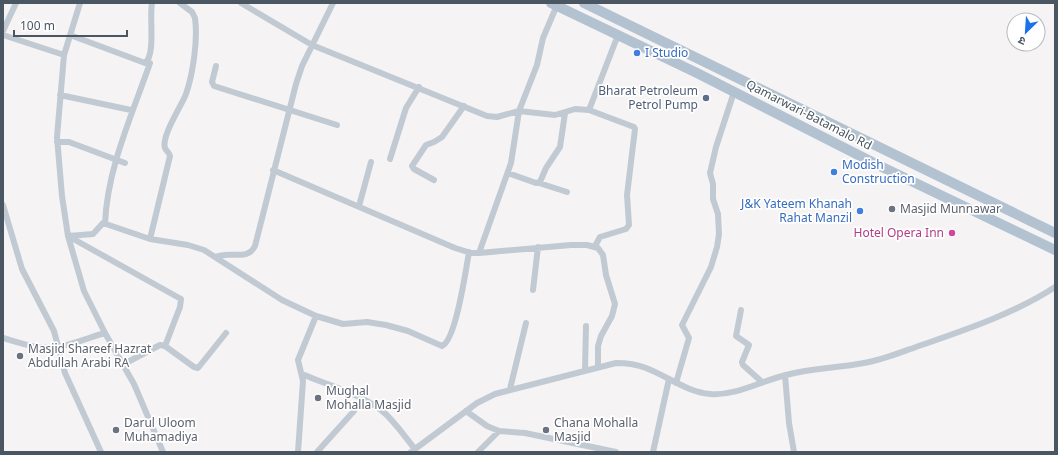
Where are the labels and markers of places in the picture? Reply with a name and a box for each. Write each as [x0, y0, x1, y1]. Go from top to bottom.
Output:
place label: I Studio [645, 44, 688, 61]
marker: I Studio [632, 48, 642, 58]
place label: Bharat Petroleum Petrol Pump [598, 82, 698, 113]
marker: Bharat Petroleum Petrol Pump [701, 93, 711, 103]
place label: Modish Construction [842, 156, 915, 187]
marker: Modish Construction [829, 167, 839, 177]
place label: J&K Yateem Khanah Rahat Manzil [740, 195, 852, 226]
place label: Masjid Munnawar [900, 200, 1001, 217]
marker: Masjid Munnawar [887, 204, 897, 214]
marker: J&K Yateem Khanah Rahat Manzil [855, 206, 865, 216]
place label: Hotel Opera Inn [854, 224, 944, 241]
marker: Hotel Opera Inn [947, 228, 957, 238]
place label: Masjid Shareef Hazrat Abdullah Arabi RA [28, 340, 152, 371]
marker: Masjid Shareef Hazrat Abdullah Arabi RA [15, 351, 25, 361]
place label: Mughal Mohalla Masjid [326, 382, 411, 413]
marker: Mughal Mohalla Masjid [313, 393, 323, 403]
place label: Darul Uloom Muhamadiya [124, 414, 198, 445]
place label: Chana Mohalla Masjid [554, 414, 638, 445]
marker: Darul Uloom Muhamadiya [111, 425, 121, 435]
marker: Chana Mohalla Masjid [541, 425, 551, 435]

